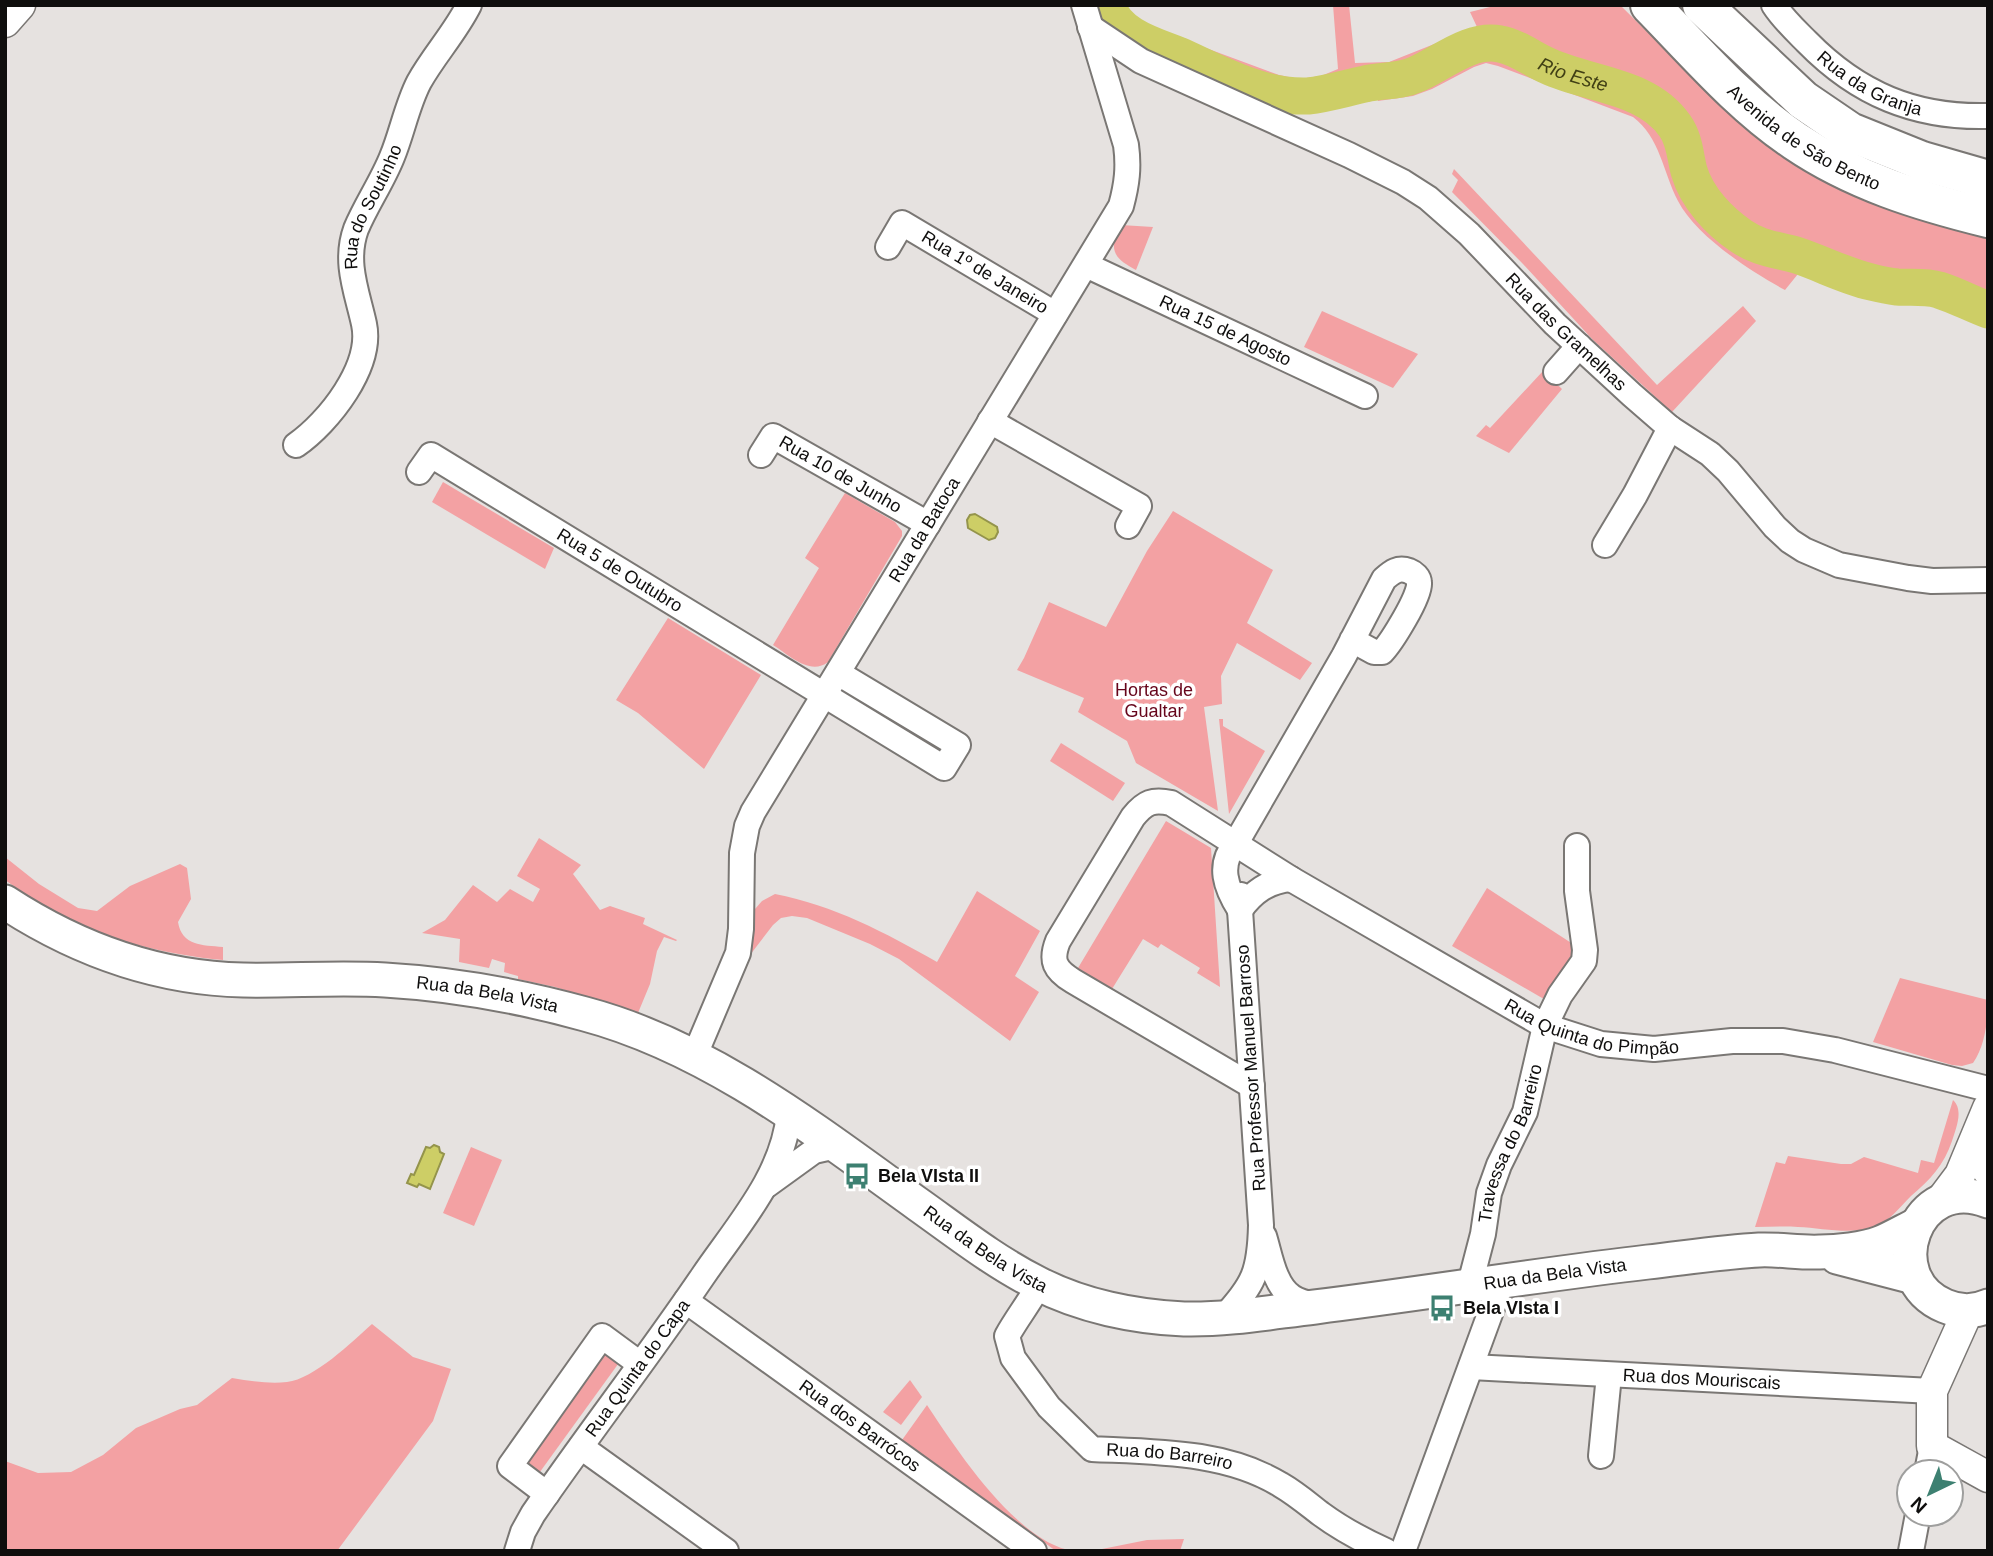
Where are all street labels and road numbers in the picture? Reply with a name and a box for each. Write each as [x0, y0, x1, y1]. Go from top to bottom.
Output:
street label: Rua da Granja [1813, 47, 1925, 120]
street label: Avenida de São Bento [1724, 81, 1883, 194]
street label: Rua do Soutinho [341, 142, 406, 270]
street label: Rua 1º de Janeiro [918, 226, 1052, 318]
street label: Rua das Gramelhas [1502, 269, 1630, 395]
street label: Rua 15 de Agosto [1156, 291, 1294, 370]
street label: Rua 10 de Junho [776, 432, 905, 517]
street label: Rua da Batoca [885, 473, 964, 586]
street label: Rua 5 de Outubro [553, 524, 686, 616]
street label: Rua Professor Manuel Barroso [1232, 944, 1270, 1192]
street label: Rua da Bela Vista [415, 972, 561, 1017]
street label: Rua Quinta do Pimpão [1501, 995, 1680, 1059]
street label: Travessa do Barreiro [1475, 1062, 1546, 1224]
street label: Rua da Bela Vista [920, 1202, 1052, 1297]
street label: Rua da Bela Vista [1482, 1255, 1629, 1294]
street label: Rua Quinta do Capa [581, 1295, 694, 1441]
street label: Rua dos Mouriscais [1622, 1365, 1781, 1393]
street label: Rua dos Barrócos [795, 1376, 924, 1476]
street label: Rua do Barreiro [1106, 1440, 1235, 1474]

